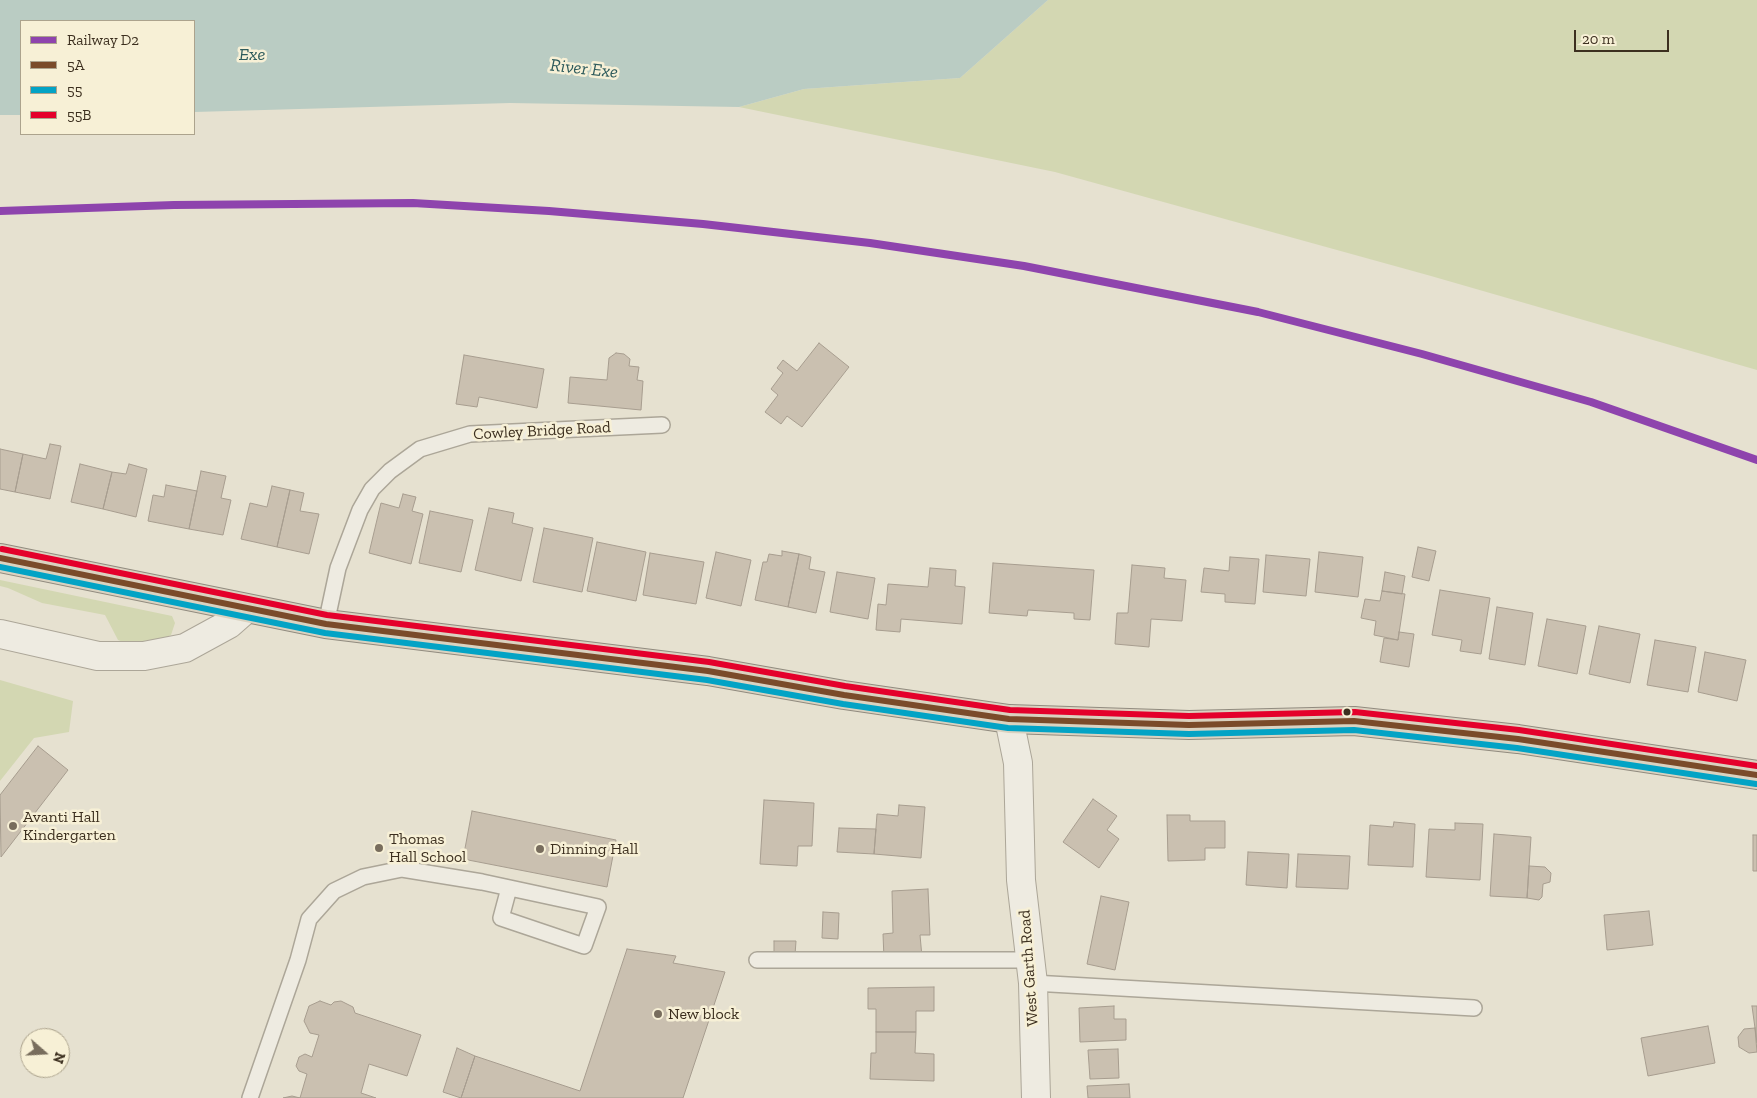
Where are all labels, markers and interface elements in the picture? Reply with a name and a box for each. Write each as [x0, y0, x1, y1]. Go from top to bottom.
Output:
legend [20, 20, 195, 135]
scale bar [1577, 20, 1672, 52]
text: 20 m [1582, 30, 1615, 48]
text: Railway D2 [67, 31, 139, 49]
water label: Exe [239, 44, 265, 66]
water label: River Exe [549, 55, 619, 83]
text: 5A [67, 56, 84, 74]
text: 55 [67, 81, 82, 99]
text: 55B [67, 106, 91, 124]
street label: Cowley Bridge Road [473, 418, 611, 444]
unlabelled marker [1342, 707, 1352, 717]
place label: Avanti Hall Kindergarten [23, 807, 116, 845]
marker: Avanti Hall Kindergarten [7, 820, 19, 832]
place label: Thomas Hall School [389, 829, 466, 867]
place label: Dinning Hall [550, 839, 638, 859]
marker: Thomas Hall School [373, 842, 385, 854]
marker: Dinning Hall [534, 843, 546, 855]
street label: West Garth Road [1015, 909, 1043, 1027]
place label: New block [668, 1004, 739, 1024]
marker: New block [652, 1008, 664, 1020]
north arrow [20, 1028, 70, 1078]
text: N [49, 1050, 68, 1066]

